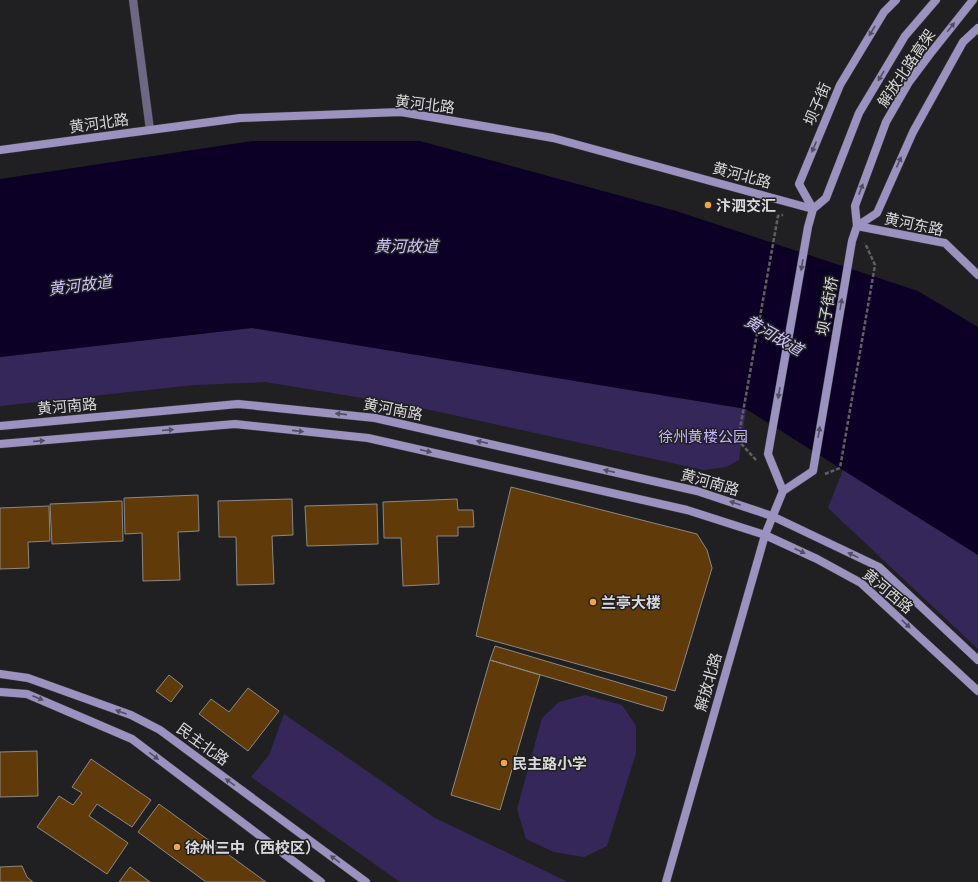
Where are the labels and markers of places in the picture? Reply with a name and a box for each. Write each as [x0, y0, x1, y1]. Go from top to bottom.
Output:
place label: 汴泗交汇 [716, 196, 776, 215]
marker: 汴泗交汇 [703, 200, 713, 210]
place label: 兰亭大楼 [601, 593, 661, 612]
marker: 兰亭大楼 [588, 597, 598, 607]
place label: 民主路小学 [512, 754, 587, 773]
marker: 民主路小学 [499, 758, 509, 768]
place label: 徐州三中（西校区） [185, 838, 320, 857]
marker: 徐州三中（西校区） [172, 842, 182, 852]

